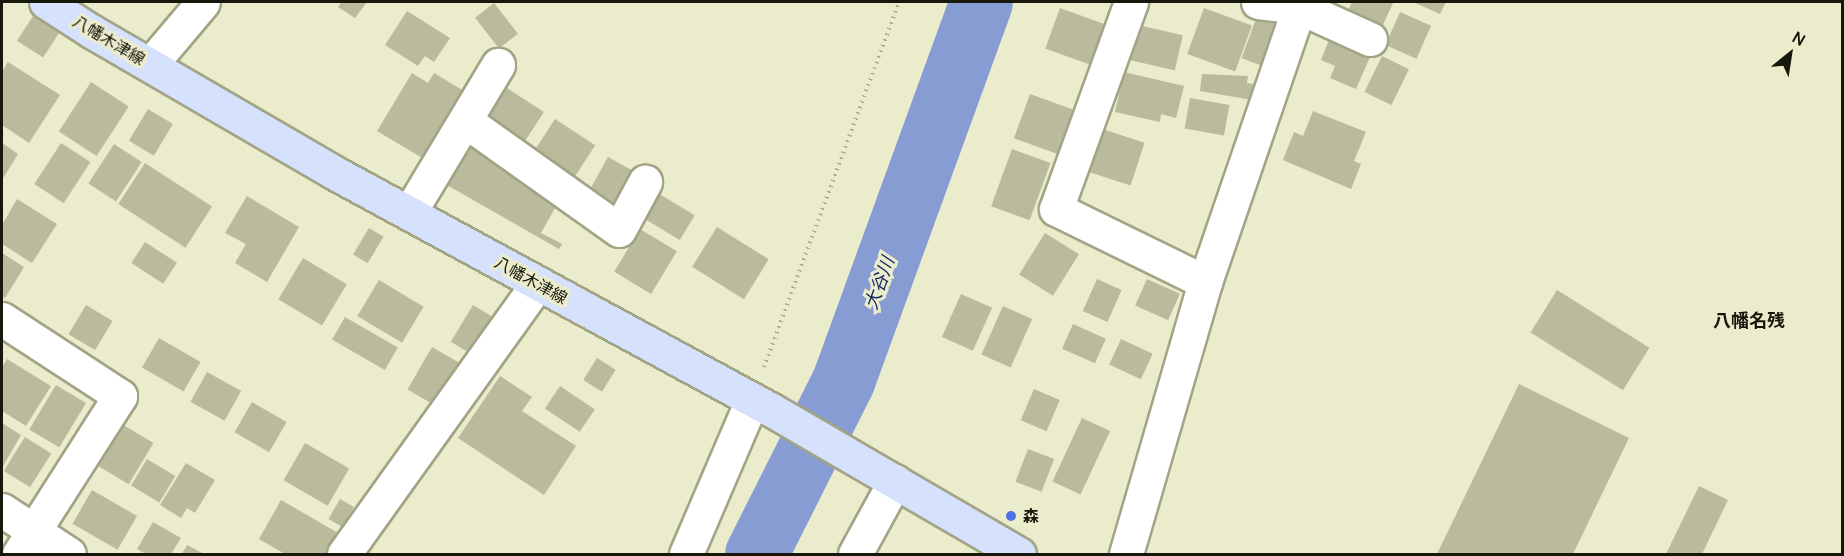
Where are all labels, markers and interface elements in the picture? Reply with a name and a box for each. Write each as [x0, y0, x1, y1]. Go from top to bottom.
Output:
street label: 八幡木津線 [70, 11, 148, 69]
north arrow [1760, 24, 1820, 84]
text: N [1789, 26, 1809, 51]
street label: 八幡木津線 [491, 252, 571, 308]
water label: 大谷川 [860, 254, 898, 312]
district label: 八幡名残 [1713, 309, 1785, 331]
place label: 森 [1023, 506, 1039, 526]
marker: 森 [1004, 509, 1018, 523]

